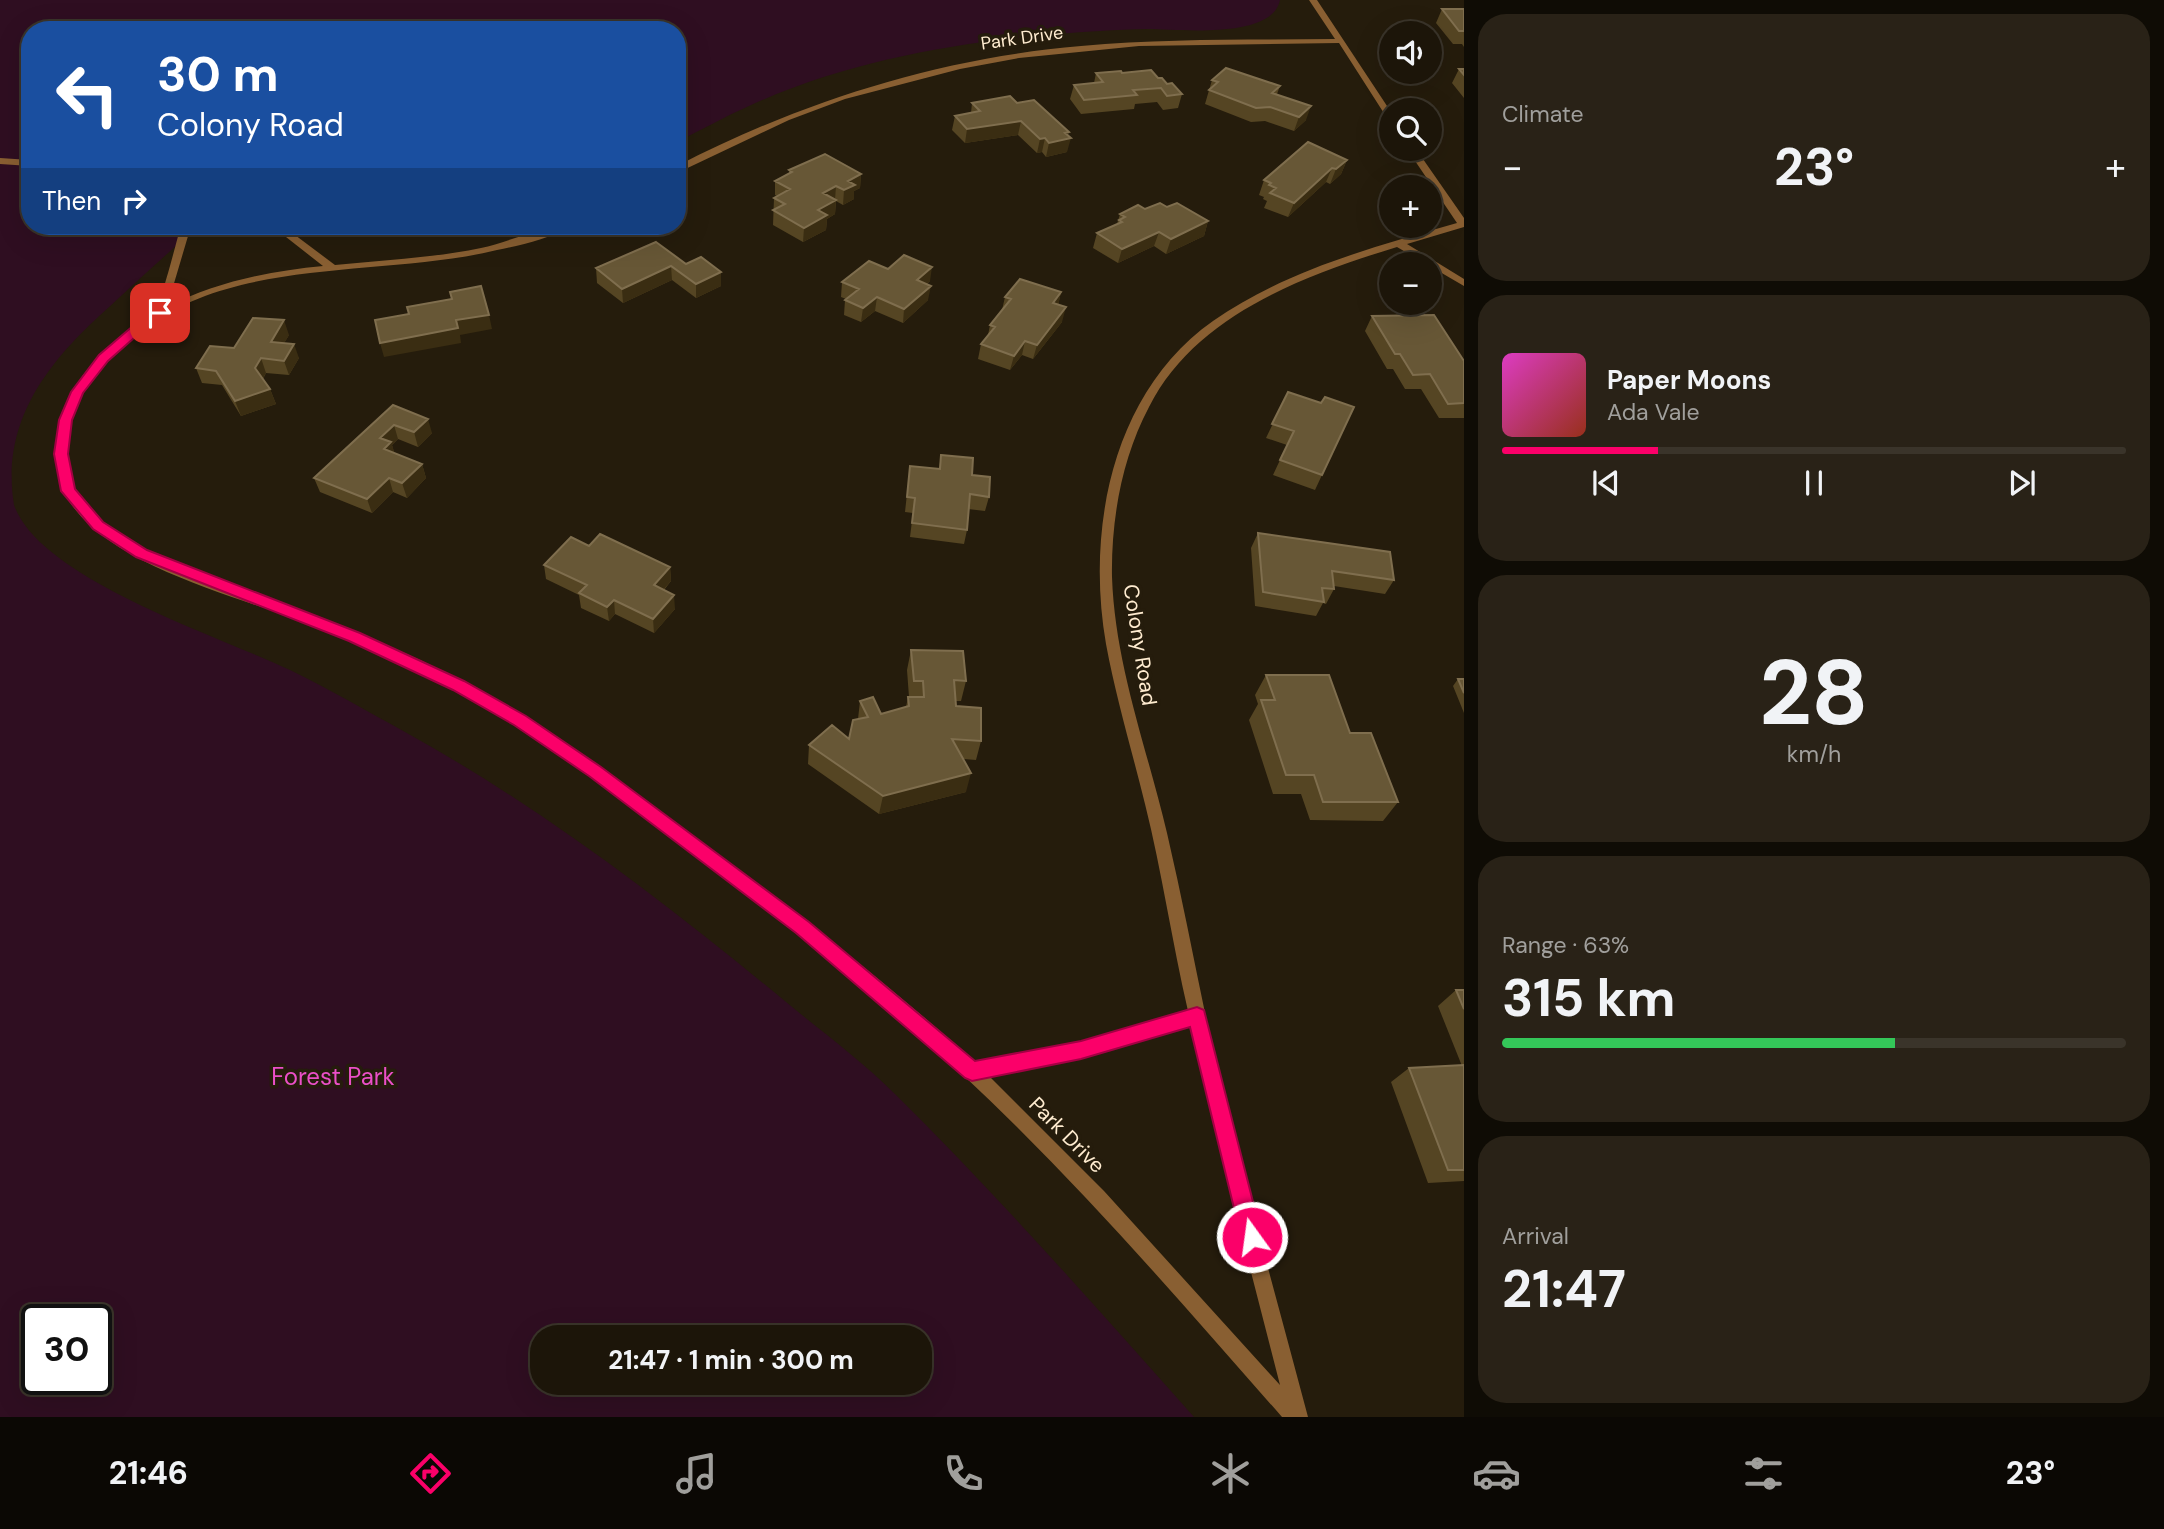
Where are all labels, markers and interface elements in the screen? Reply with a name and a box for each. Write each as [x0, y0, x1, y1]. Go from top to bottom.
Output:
street label: Park Drive [979, 20, 1065, 56]
map controls [1379, 21, 1442, 315]
button: sound [1379, 21, 1442, 84]
text: 30 m [157, 42, 279, 106]
icon: left [42, 49, 133, 140]
button: search [1379, 98, 1442, 161]
text: Climate [1502, 99, 1584, 129]
text: Colony Road [157, 104, 344, 146]
text: 23° [1774, 133, 1854, 201]
text: − [1502, 142, 1523, 192]
text: + [2105, 142, 2126, 192]
button: + [1379, 175, 1442, 238]
icon: right [115, 182, 153, 220]
text: Then [42, 184, 101, 218]
button: − [1379, 252, 1442, 315]
pin [130, 283, 190, 343]
icon: arrive [141, 294, 179, 332]
text: Paper Moons [1607, 363, 1771, 397]
text: Ada Vale [1607, 397, 1700, 427]
icon: previous [1587, 464, 1625, 502]
icon: pause [1795, 464, 1833, 502]
icon: next [2003, 464, 2041, 502]
street label: Colony Road [1117, 582, 1163, 708]
text: 28 [1759, 634, 1869, 752]
text: km/h [1787, 739, 1841, 769]
text: Range · 63% [1502, 930, 1629, 960]
text: 315 km [1502, 964, 1675, 1032]
park label: Forest Park [271, 1061, 395, 1092]
street label: Park Drive [1023, 1091, 1111, 1179]
position arrow [1215, 1200, 1289, 1274]
text: Arrival [1502, 1221, 1569, 1251]
text: 21:47 [1502, 1255, 1626, 1323]
speed limit sign: 30 [21, 1304, 112, 1395]
text: 21:47 · 1 min · 300 m [608, 1343, 854, 1377]
icon: directions [406, 1449, 455, 1498]
icon: music [672, 1449, 721, 1498]
icon: phone [939, 1449, 988, 1498]
icon: climate [1206, 1449, 1255, 1498]
icon: car [1472, 1449, 1521, 1498]
icon: filters [1739, 1449, 1788, 1498]
text: 21:46 [109, 1452, 188, 1494]
text: 23° [2006, 1452, 2055, 1494]

